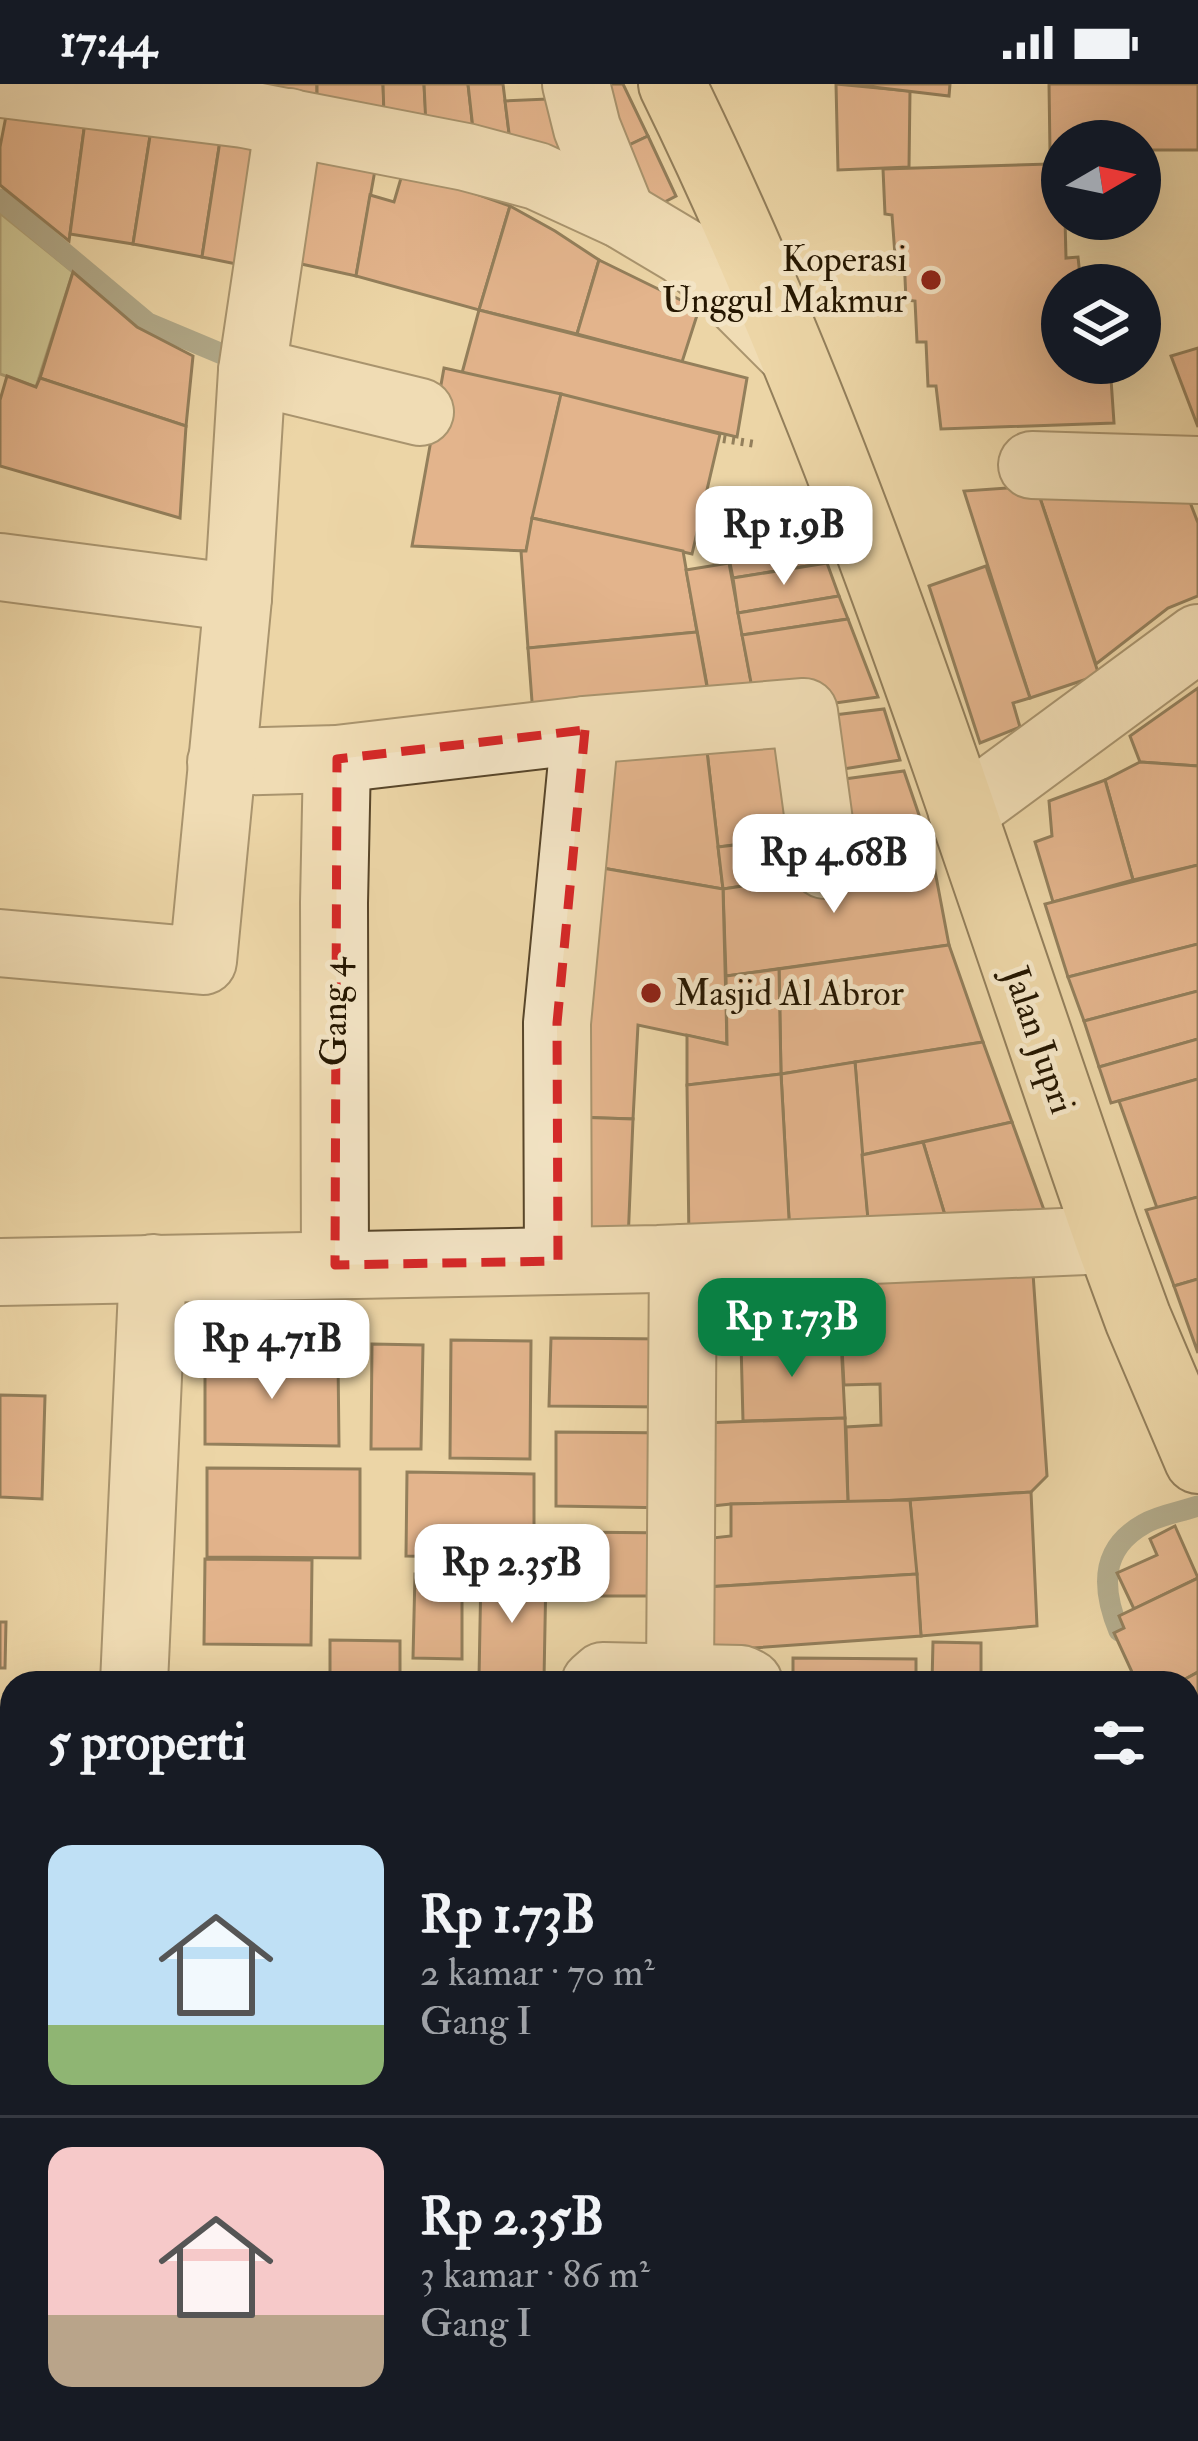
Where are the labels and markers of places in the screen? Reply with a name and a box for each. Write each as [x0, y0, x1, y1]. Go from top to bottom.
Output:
place label: Koperasi Unggul Makmur [662, 237, 908, 323]
marker: Koperasi Unggul Makmur [918, 267, 944, 293]
pin: Rp 1.9B [673, 486, 895, 588]
pin: Rp 4.68B [710, 814, 958, 916]
place label: Masjid Al Abror [675, 971, 905, 1016]
marker: Masjid Al Abror [638, 980, 664, 1006]
pin: Rp 1.73B [668, 1278, 916, 1380]
pin: Rp 4.71B [148, 1300, 396, 1402]
pin: Rp 2.35B [388, 1524, 636, 1626]

